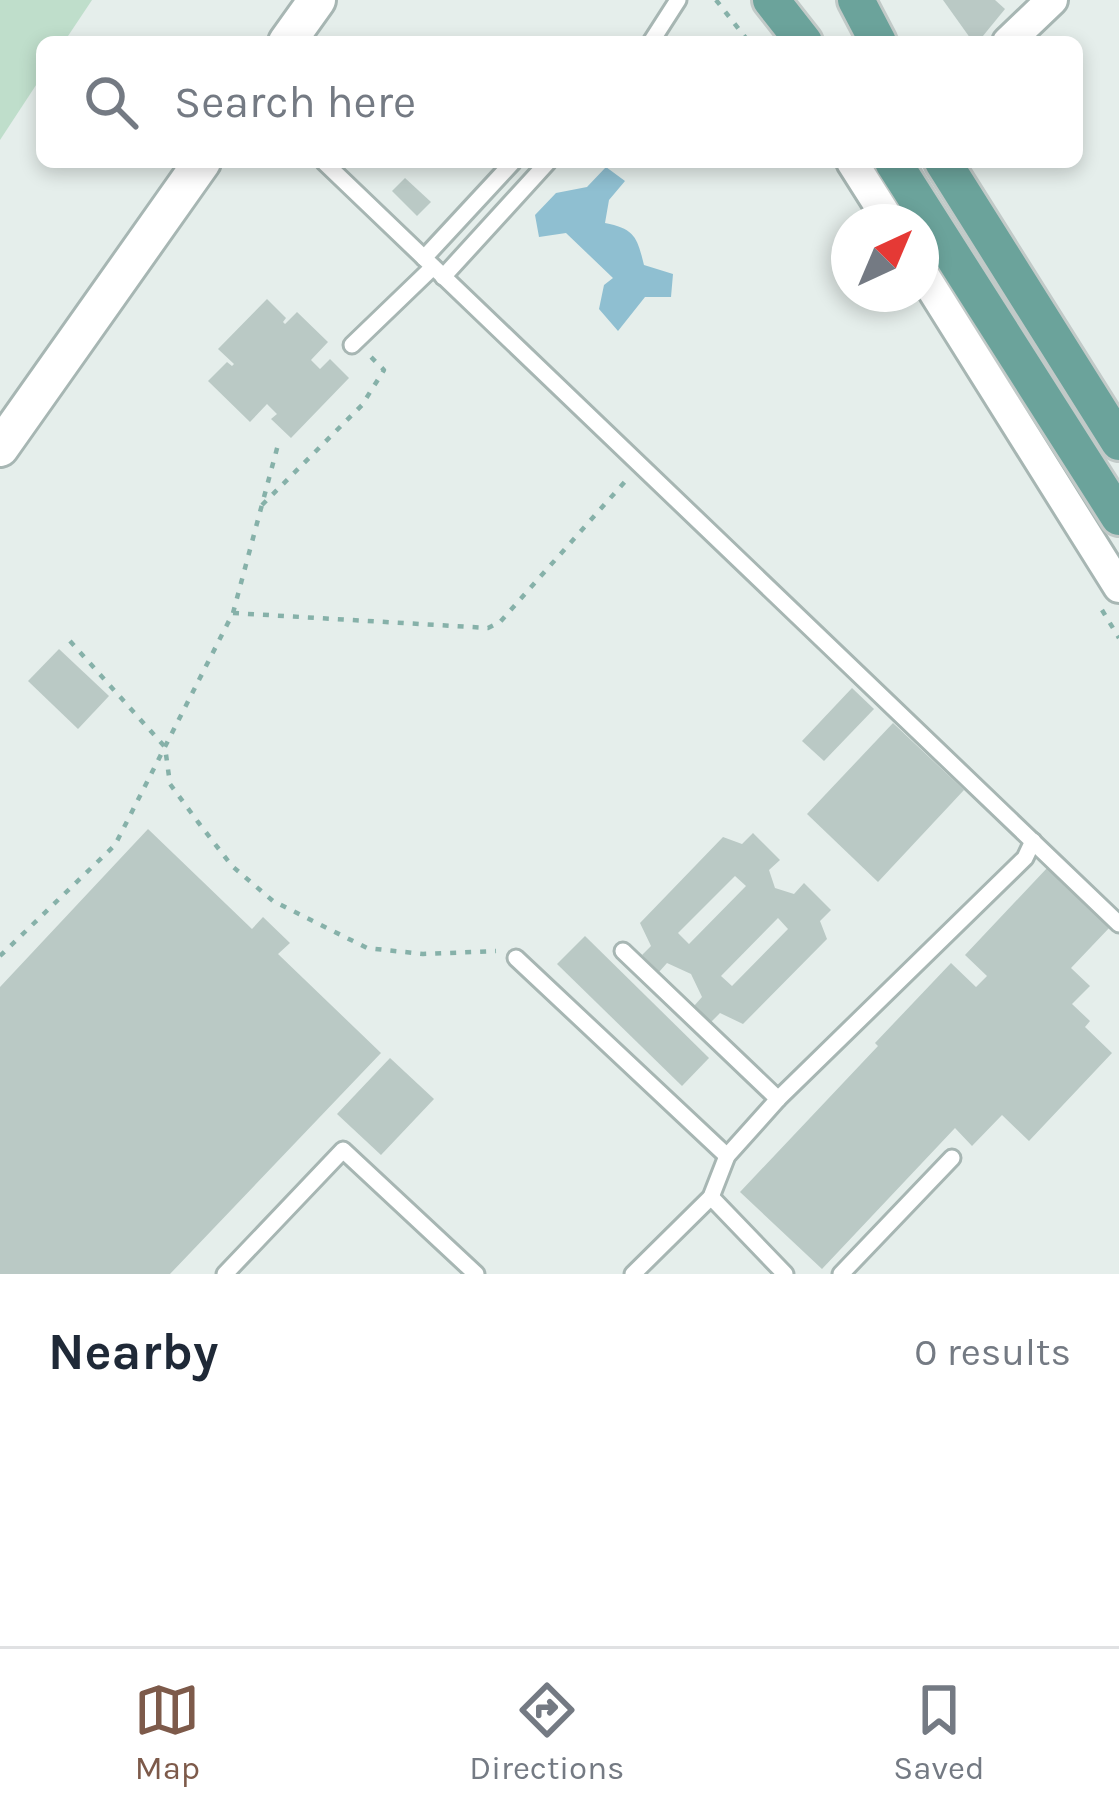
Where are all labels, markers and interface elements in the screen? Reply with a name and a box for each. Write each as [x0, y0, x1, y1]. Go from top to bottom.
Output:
search box [36, 36, 1083, 168]
icon: search [78, 69, 144, 135]
text: Search here [174, 76, 416, 128]
north arrow [831, 204, 939, 312]
text: Nearby [48, 1322, 218, 1382]
text: 0 results [914, 1329, 1071, 1375]
tab: Map [134, 1677, 200, 1787]
tab: Directions [469, 1677, 624, 1787]
tab: Saved [893, 1677, 985, 1787]

